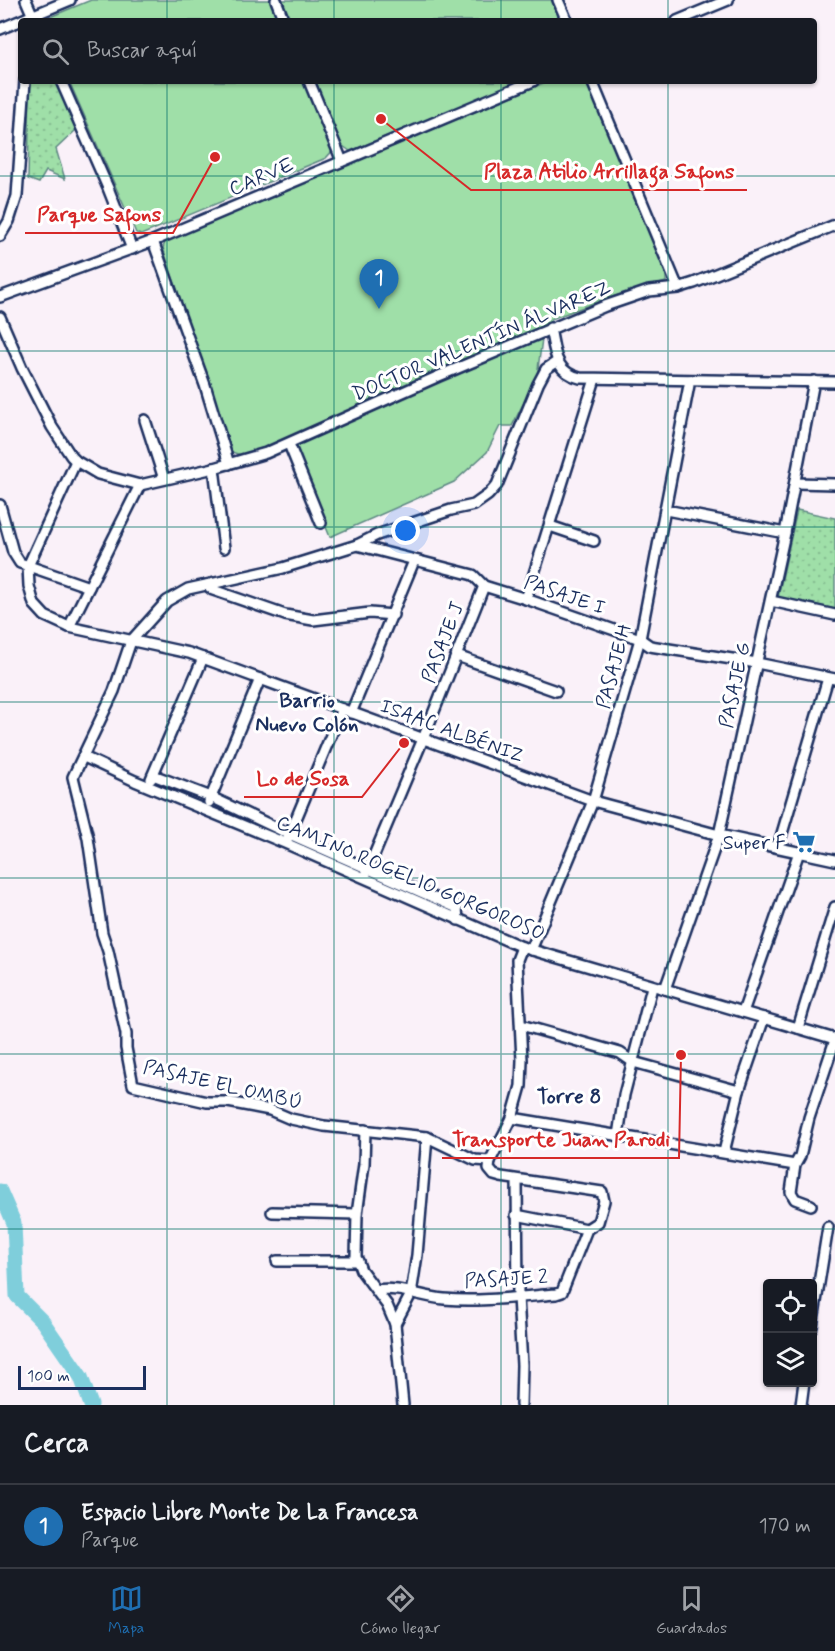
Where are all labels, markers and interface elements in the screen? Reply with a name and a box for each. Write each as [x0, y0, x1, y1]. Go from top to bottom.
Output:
search box [18, 18, 817, 84]
icon: search [39, 35, 72, 68]
text: Buscar aquí [87, 37, 198, 65]
callout: Plaza Atilio Arrillaga Safons [471, 151, 747, 190]
street label: CARVE [225, 152, 298, 203]
text: Plaza Atilio Arrillaga Safons [484, 158, 735, 188]
callout: Parque Safons [25, 194, 173, 233]
text: Parque Safons [37, 201, 162, 231]
pin: 1 [360, 260, 398, 309]
street label: DOCTOR VALENTÍN ÁLVAREZ [348, 275, 615, 408]
your location [391, 516, 420, 545]
street label: PASAJE I [520, 569, 609, 622]
street label: PASAJE J [416, 598, 471, 687]
street label: PASAJE H [590, 621, 639, 712]
street label: PASAJE G [713, 640, 758, 731]
district label: Barrio Nuevo Colón [255, 687, 359, 739]
street label: ISAAC ALBÉNIZ [376, 693, 527, 770]
callout: Lo de Sosa [244, 758, 362, 797]
text: Lo de Sosa [256, 765, 350, 793]
street label: CAMINO ROGELIO GORGOROSO [272, 809, 549, 947]
supermarket icon: Super F [791, 829, 817, 855]
place label: Super F [723, 830, 786, 857]
street label: PASAJE EL OMBÚ [140, 1054, 305, 1117]
district label: Torre 8 [537, 1083, 601, 1111]
callout: Transporte Juan Parodi [442, 1119, 679, 1158]
text: Transporte Juan Parodi [452, 1126, 670, 1154]
street label: PASAJE 2 [464, 1264, 549, 1295]
map controls [763, 1279, 817, 1387]
button: locate [763, 1279, 817, 1333]
button: layers [763, 1333, 817, 1387]
scale bar [18, 1363, 146, 1390]
text: 100 m [27, 1366, 70, 1387]
text: Cerca [24, 1427, 89, 1461]
text: Espacio Libre Monte De La Francesa [81, 1499, 419, 1527]
text: 1 [39, 1513, 48, 1540]
text: 170 m [759, 1513, 811, 1540]
text: Parque [81, 1527, 139, 1554]
tab: Mapa [108, 1582, 144, 1639]
tab: Cómo llegar [360, 1582, 440, 1639]
tab: Guardados [656, 1582, 727, 1639]

